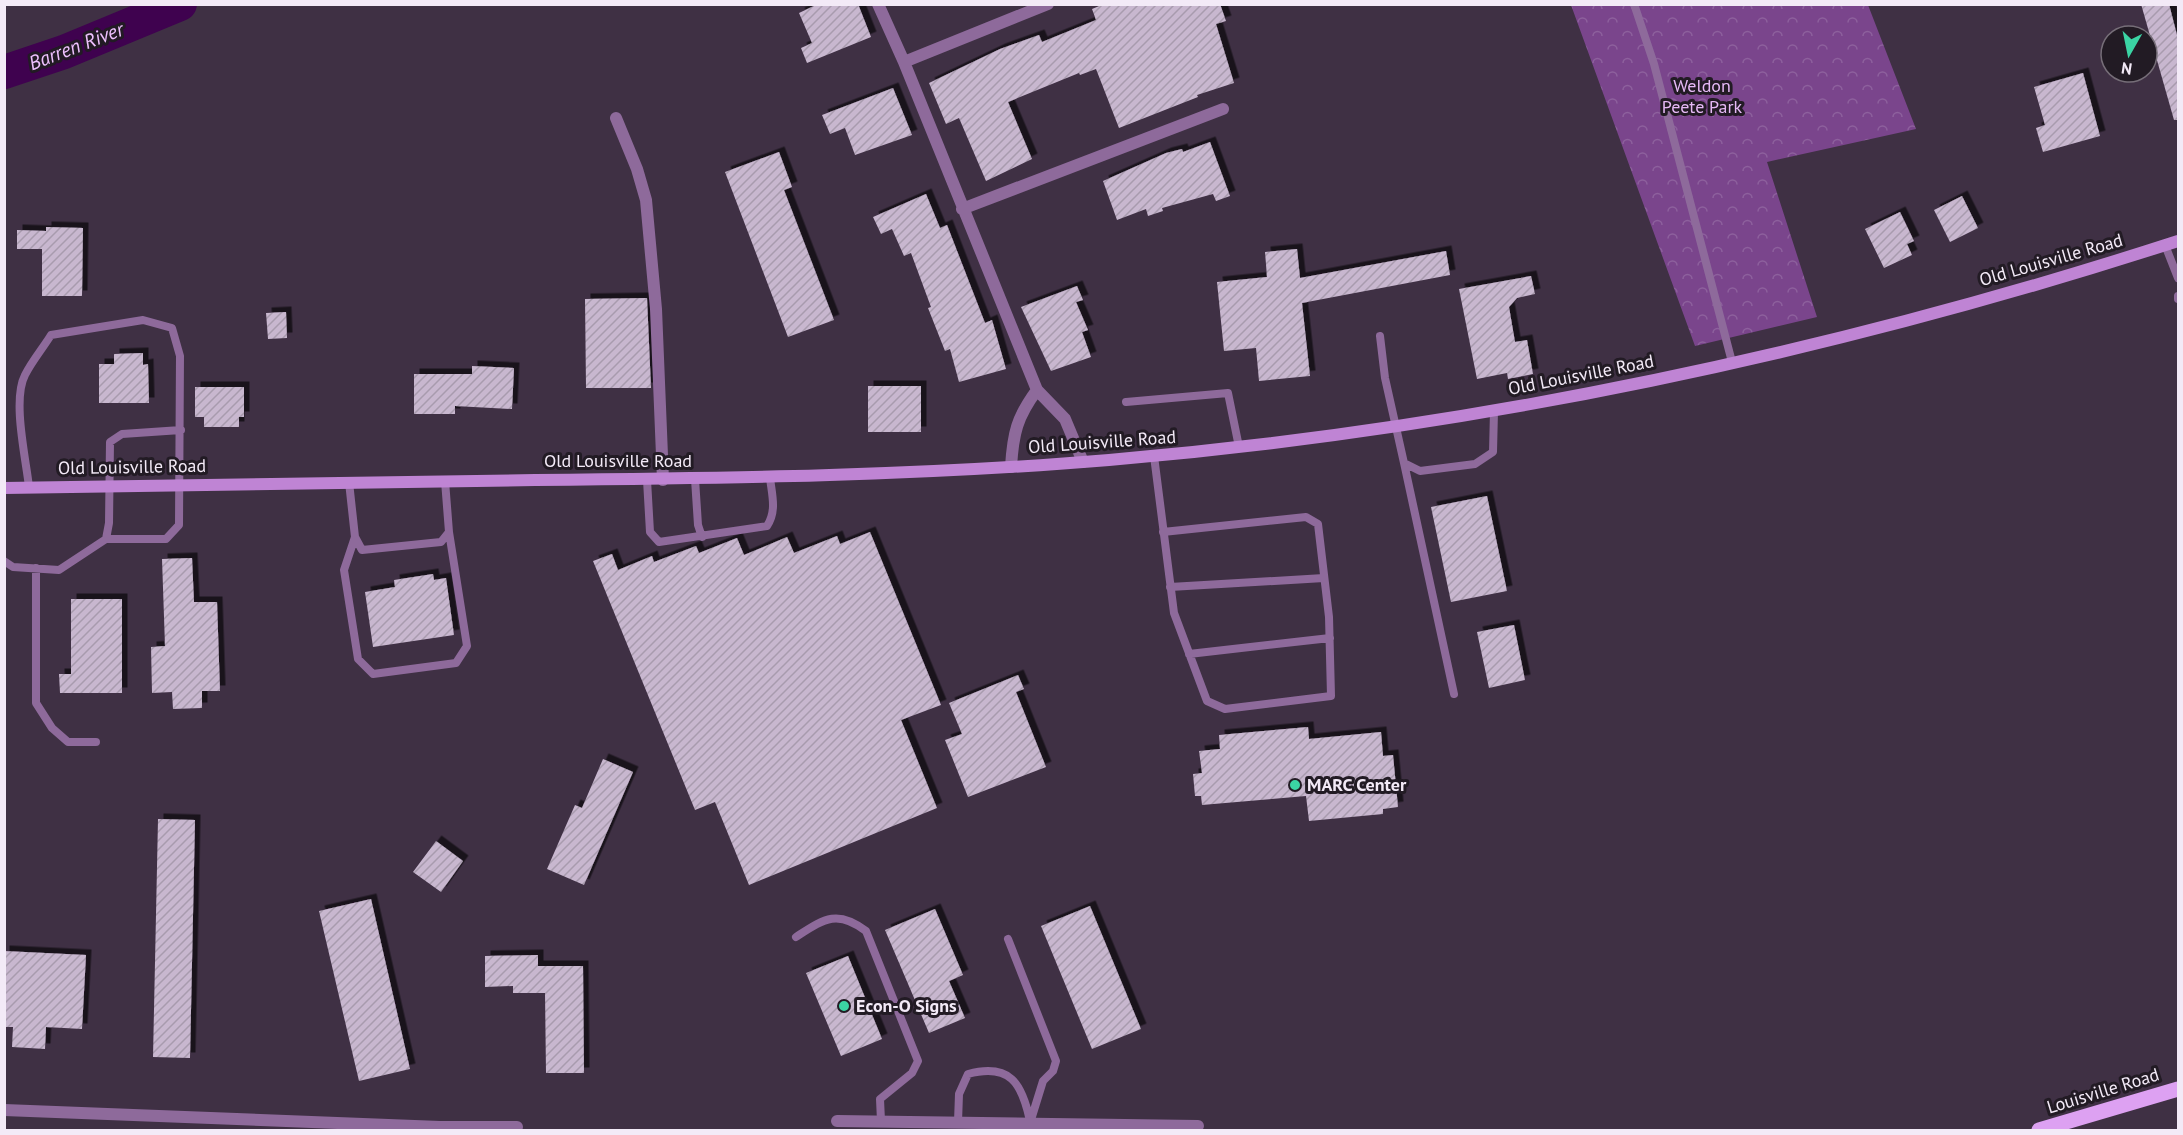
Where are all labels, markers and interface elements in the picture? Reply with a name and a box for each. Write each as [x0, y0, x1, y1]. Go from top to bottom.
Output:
water label: Barren River [25, 15, 128, 76]
north arrow [2099, 24, 2159, 84]
text: N [2120, 58, 2133, 80]
park label: Weldon Peete Park [1662, 74, 1743, 118]
street label: Old Louisville Road [1976, 228, 2125, 291]
street label: Old Louisville Road [1506, 349, 1656, 400]
street label: Old Louisville Road [1027, 425, 1177, 458]
street label: Old Louisville Road [544, 449, 692, 472]
street label: Old Louisville Road [58, 454, 206, 479]
place label: MARC Center [1307, 773, 1407, 796]
marker: MARC Center [1288, 778, 1302, 792]
place label: Econ-O Signs [856, 994, 957, 1017]
marker: Econ-O Signs [837, 999, 851, 1013]
street label: Louisville Road [2044, 1063, 2162, 1118]

